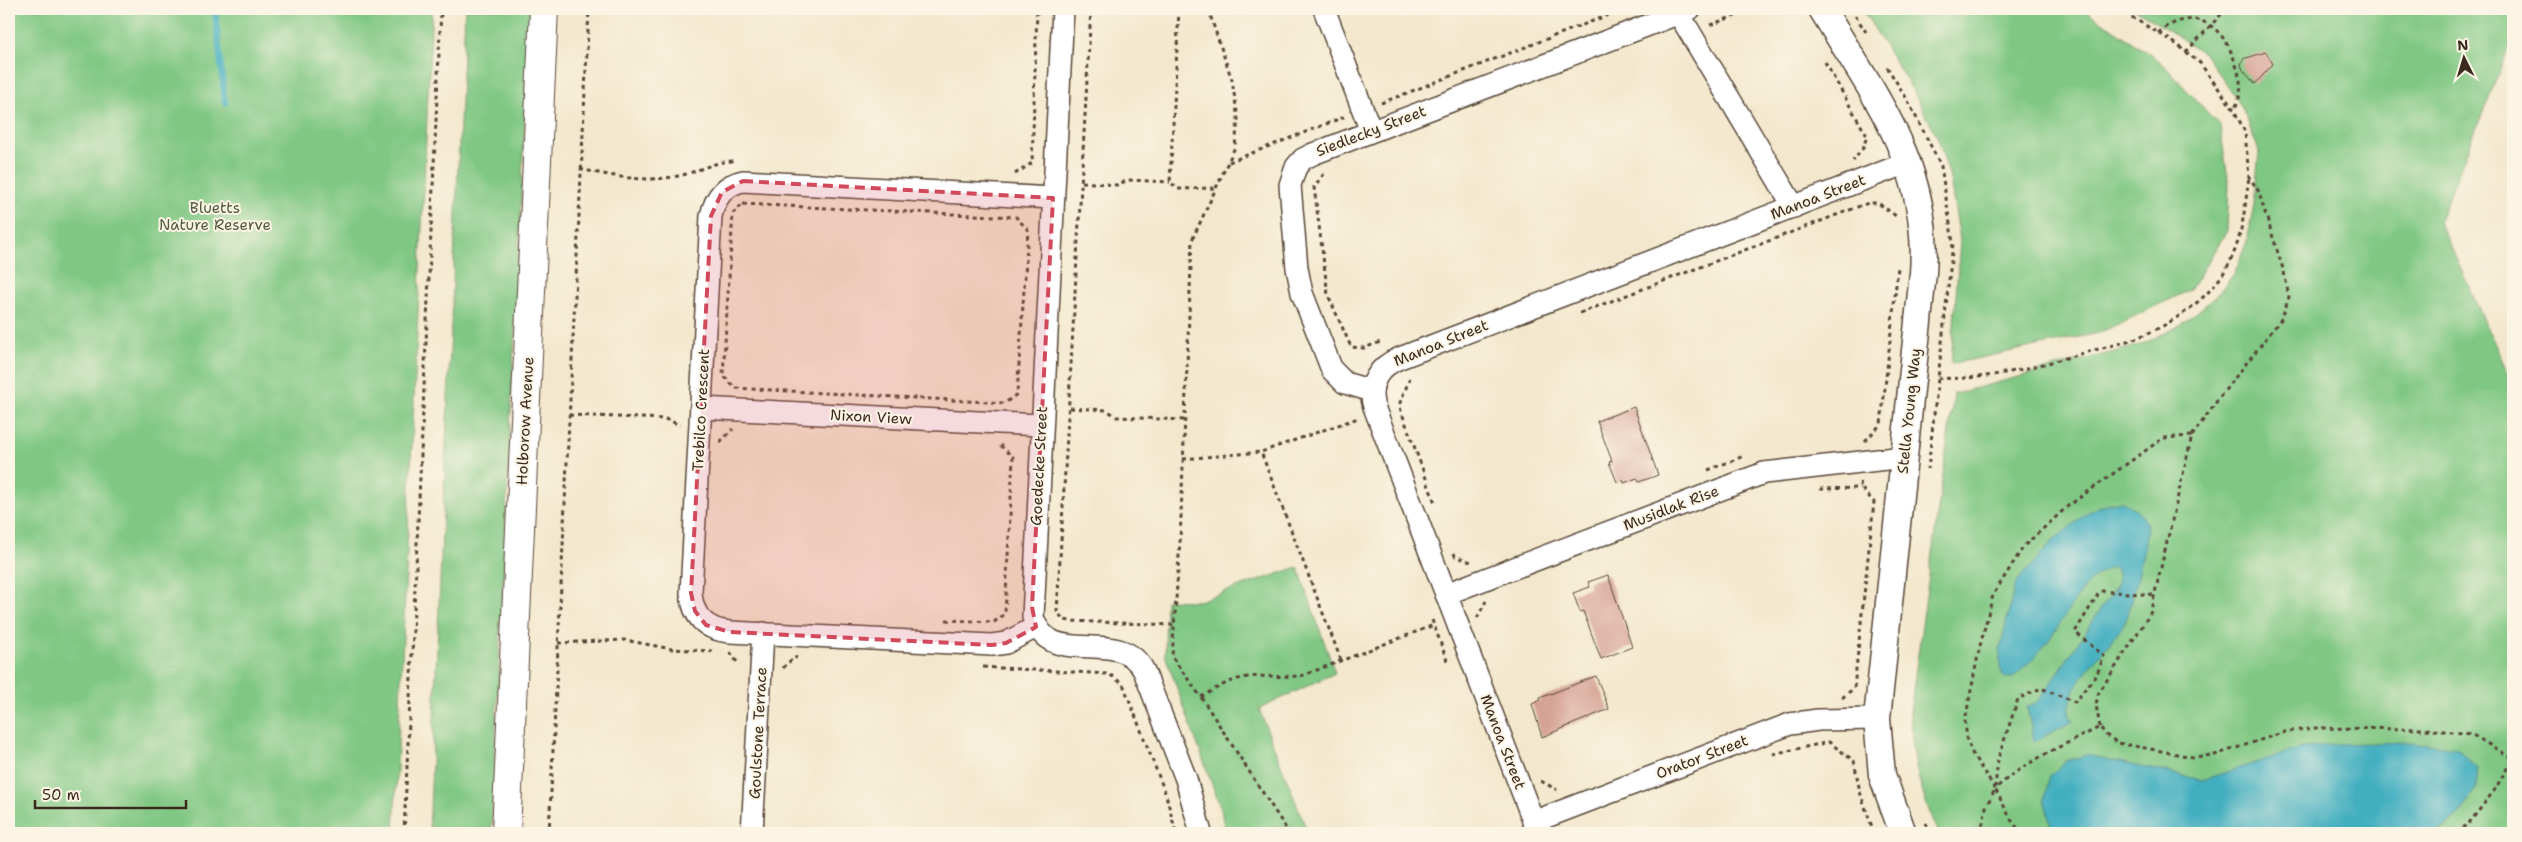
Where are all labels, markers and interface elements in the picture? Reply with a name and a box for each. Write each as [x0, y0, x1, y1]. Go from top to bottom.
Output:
north arrow [2440, 32, 2490, 82]
text: N [2457, 36, 2469, 54]
street label: Siedlecky Street [1313, 101, 1429, 161]
street label: Manoa Street [1768, 170, 1868, 224]
park label: Bluetts Nature Reserve [159, 198, 271, 235]
street label: Manoa Street [1391, 315, 1491, 371]
street label: Stella Young Way [1892, 347, 1926, 475]
street label: Trebilco Crescent [688, 348, 714, 472]
street label: Holborow Avenue [512, 356, 538, 486]
street label: Nixon View [829, 405, 913, 429]
street label: Goedecke Street [1026, 406, 1052, 526]
street label: Musidlak Rise [1620, 481, 1722, 535]
street label: Goulstone Terrace [745, 666, 771, 800]
street label: Manoa Street [1476, 692, 1530, 792]
street label: Orator Street [1653, 730, 1751, 784]
scale bar [35, 777, 186, 809]
text: 50 m [42, 785, 80, 805]

